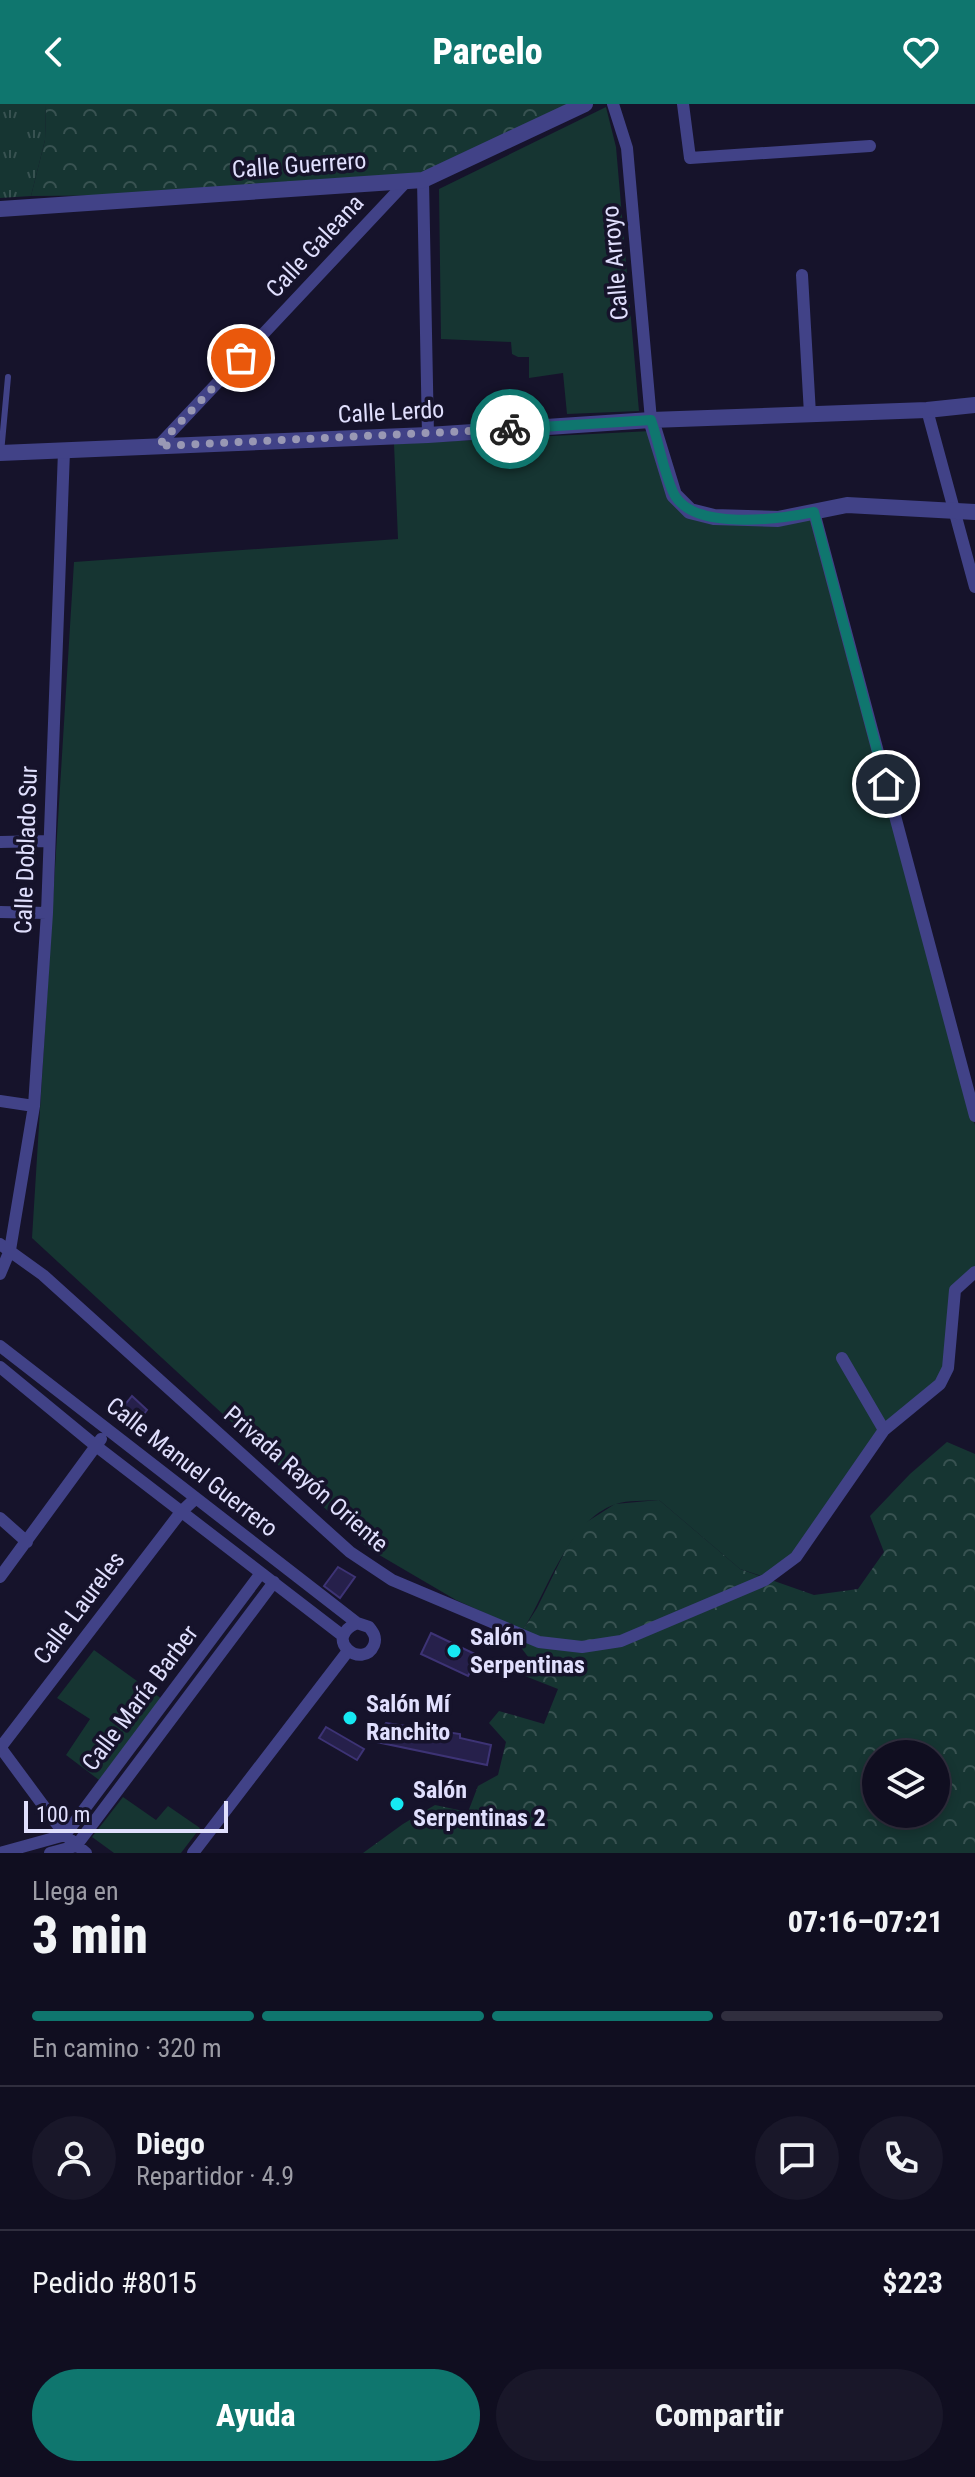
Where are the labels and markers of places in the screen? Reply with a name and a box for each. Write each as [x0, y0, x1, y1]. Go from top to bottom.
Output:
pin [207, 324, 275, 392]
pin [852, 750, 920, 818]
place label: Salón Serpentinas [470, 1623, 585, 1679]
marker: Salón Serpentinas [445, 1642, 463, 1660]
place label: Salón Mí Ranchito [366, 1690, 452, 1746]
marker: Salón Mí Ranchito [341, 1709, 359, 1727]
place label: Salón Serpentinas 2 [413, 1776, 546, 1832]
marker: Salón Serpentinas 2 [388, 1795, 406, 1813]

